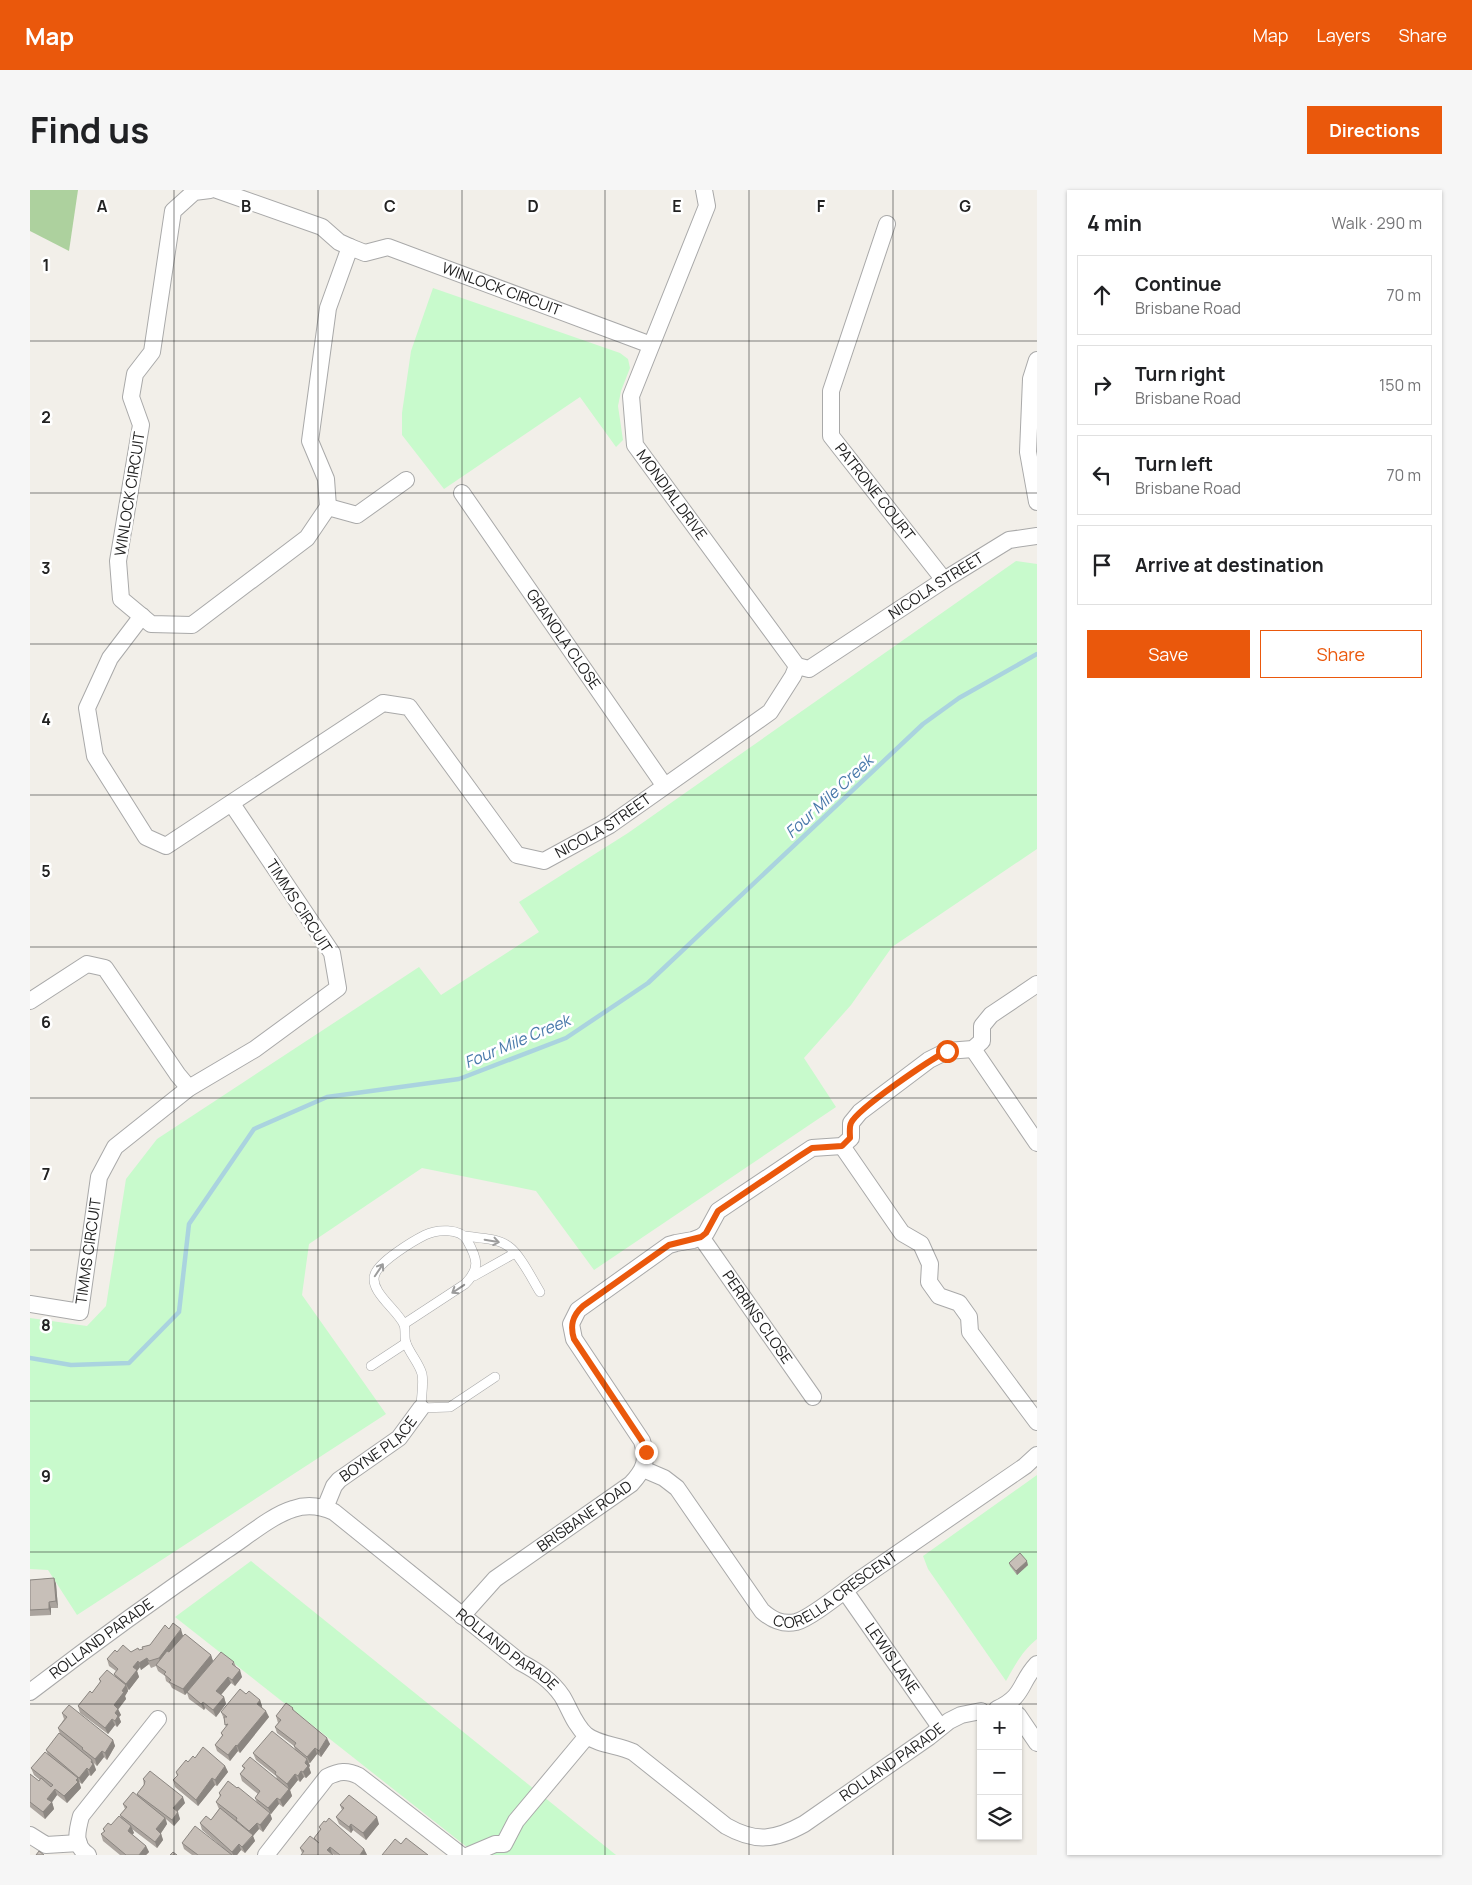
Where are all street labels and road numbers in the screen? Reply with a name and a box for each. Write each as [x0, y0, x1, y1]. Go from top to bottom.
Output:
street label: WINLOCK CIRCUIT [439, 257, 564, 321]
street label: WINLOCK CIRCUIT [109, 430, 150, 558]
street label: PATRONE COURT [830, 438, 920, 545]
street label: MONDIAL DRIVE [632, 445, 712, 544]
street label: NICOLA STREET [884, 547, 987, 624]
street label: GRANOLA CLOSE [522, 585, 606, 693]
street label: NICOLA STREET [551, 788, 655, 863]
street label: TIMMS CIRCUIT [261, 855, 337, 956]
street label: TIMMS CIRCUIT [70, 1197, 106, 1306]
street label: PERRINS CLOSE [718, 1266, 798, 1368]
street label: BOYNE PLACE [335, 1412, 422, 1487]
street label: BRISBANE ROAD [533, 1475, 636, 1556]
street label: CORELLA CRESCENT [771, 1546, 902, 1633]
street label: ROLLAND PARADE [45, 1593, 157, 1684]
street label: ROLLAND PARADE [451, 1603, 563, 1695]
street label: LEWIS LANE [860, 1618, 924, 1698]
street label: ROLLAND PARADE [835, 1718, 949, 1806]

